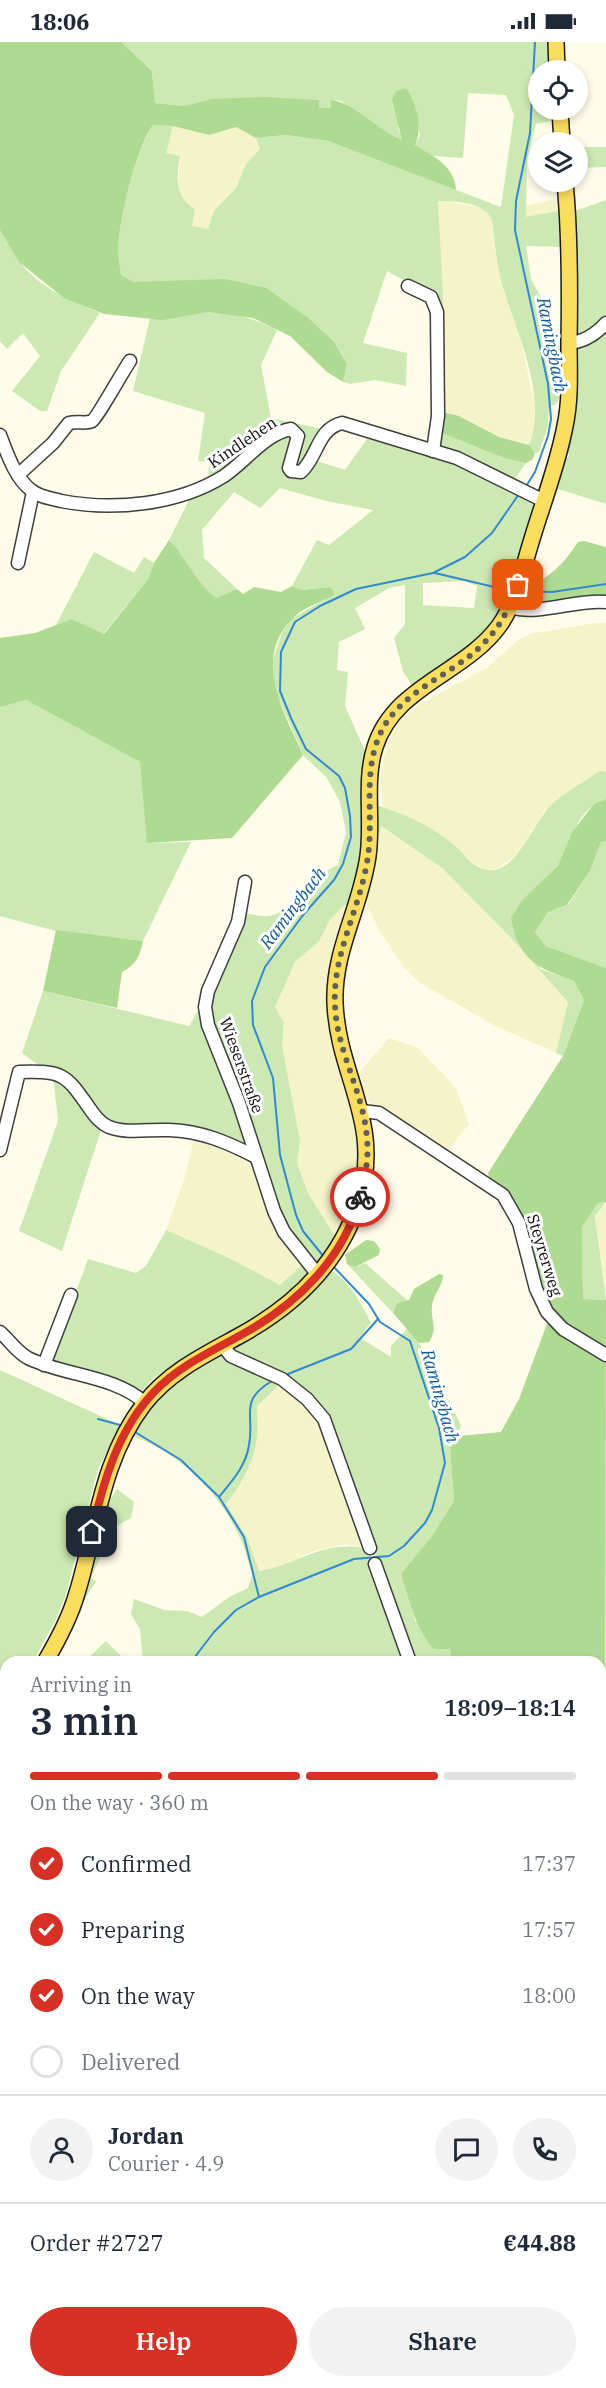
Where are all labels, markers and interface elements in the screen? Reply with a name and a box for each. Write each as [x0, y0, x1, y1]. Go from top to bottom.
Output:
text: 18:06 [30, 7, 89, 36]
map controls [528, 60, 588, 192]
button: locate [528, 60, 588, 120]
button: layers [528, 132, 588, 192]
water label: Ramingbach [532, 294, 573, 395]
street label: Kindlehen [204, 412, 280, 472]
pin [492, 559, 543, 610]
icon: bag [501, 568, 534, 601]
water label: Ramingbach [254, 862, 331, 954]
street label: Wieserstraße [215, 1014, 269, 1116]
courier [330, 1167, 390, 1227]
icon: bike [344, 1181, 377, 1214]
street label: Steyrerweg [523, 1211, 567, 1299]
water label: Ramingbach [416, 1345, 465, 1446]
pin [66, 1506, 117, 1557]
icon: home [75, 1515, 108, 1548]
text: Arriving in [30, 1671, 132, 1698]
text: 18:09–18:14 [444, 1693, 576, 1722]
text: 3 min [30, 1695, 138, 1746]
text: On the way · 360 m [30, 1789, 209, 1816]
icon: check [30, 1847, 63, 1880]
text: Confirmed [81, 1849, 192, 1878]
text: 17:37 [522, 1850, 576, 1877]
icon: check [30, 1913, 63, 1946]
text: Preparing [81, 1915, 185, 1944]
text: 17:57 [522, 1916, 576, 1943]
icon: check [30, 1979, 63, 2012]
text: On the way [81, 1981, 195, 2010]
text: 18:00 [522, 1982, 576, 2009]
text: Delivered [81, 2047, 180, 2076]
button: person [30, 2118, 93, 2181]
button: chat [435, 2118, 498, 2181]
button: phone [513, 2118, 576, 2181]
text: Jordan [108, 2121, 184, 2150]
text: Courier · 4.9 [108, 2150, 224, 2177]
text: Order #2727 [30, 2228, 164, 2257]
text: €44.88 [503, 2228, 576, 2257]
button: Help [30, 2307, 297, 2376]
button: Share [309, 2307, 576, 2376]

